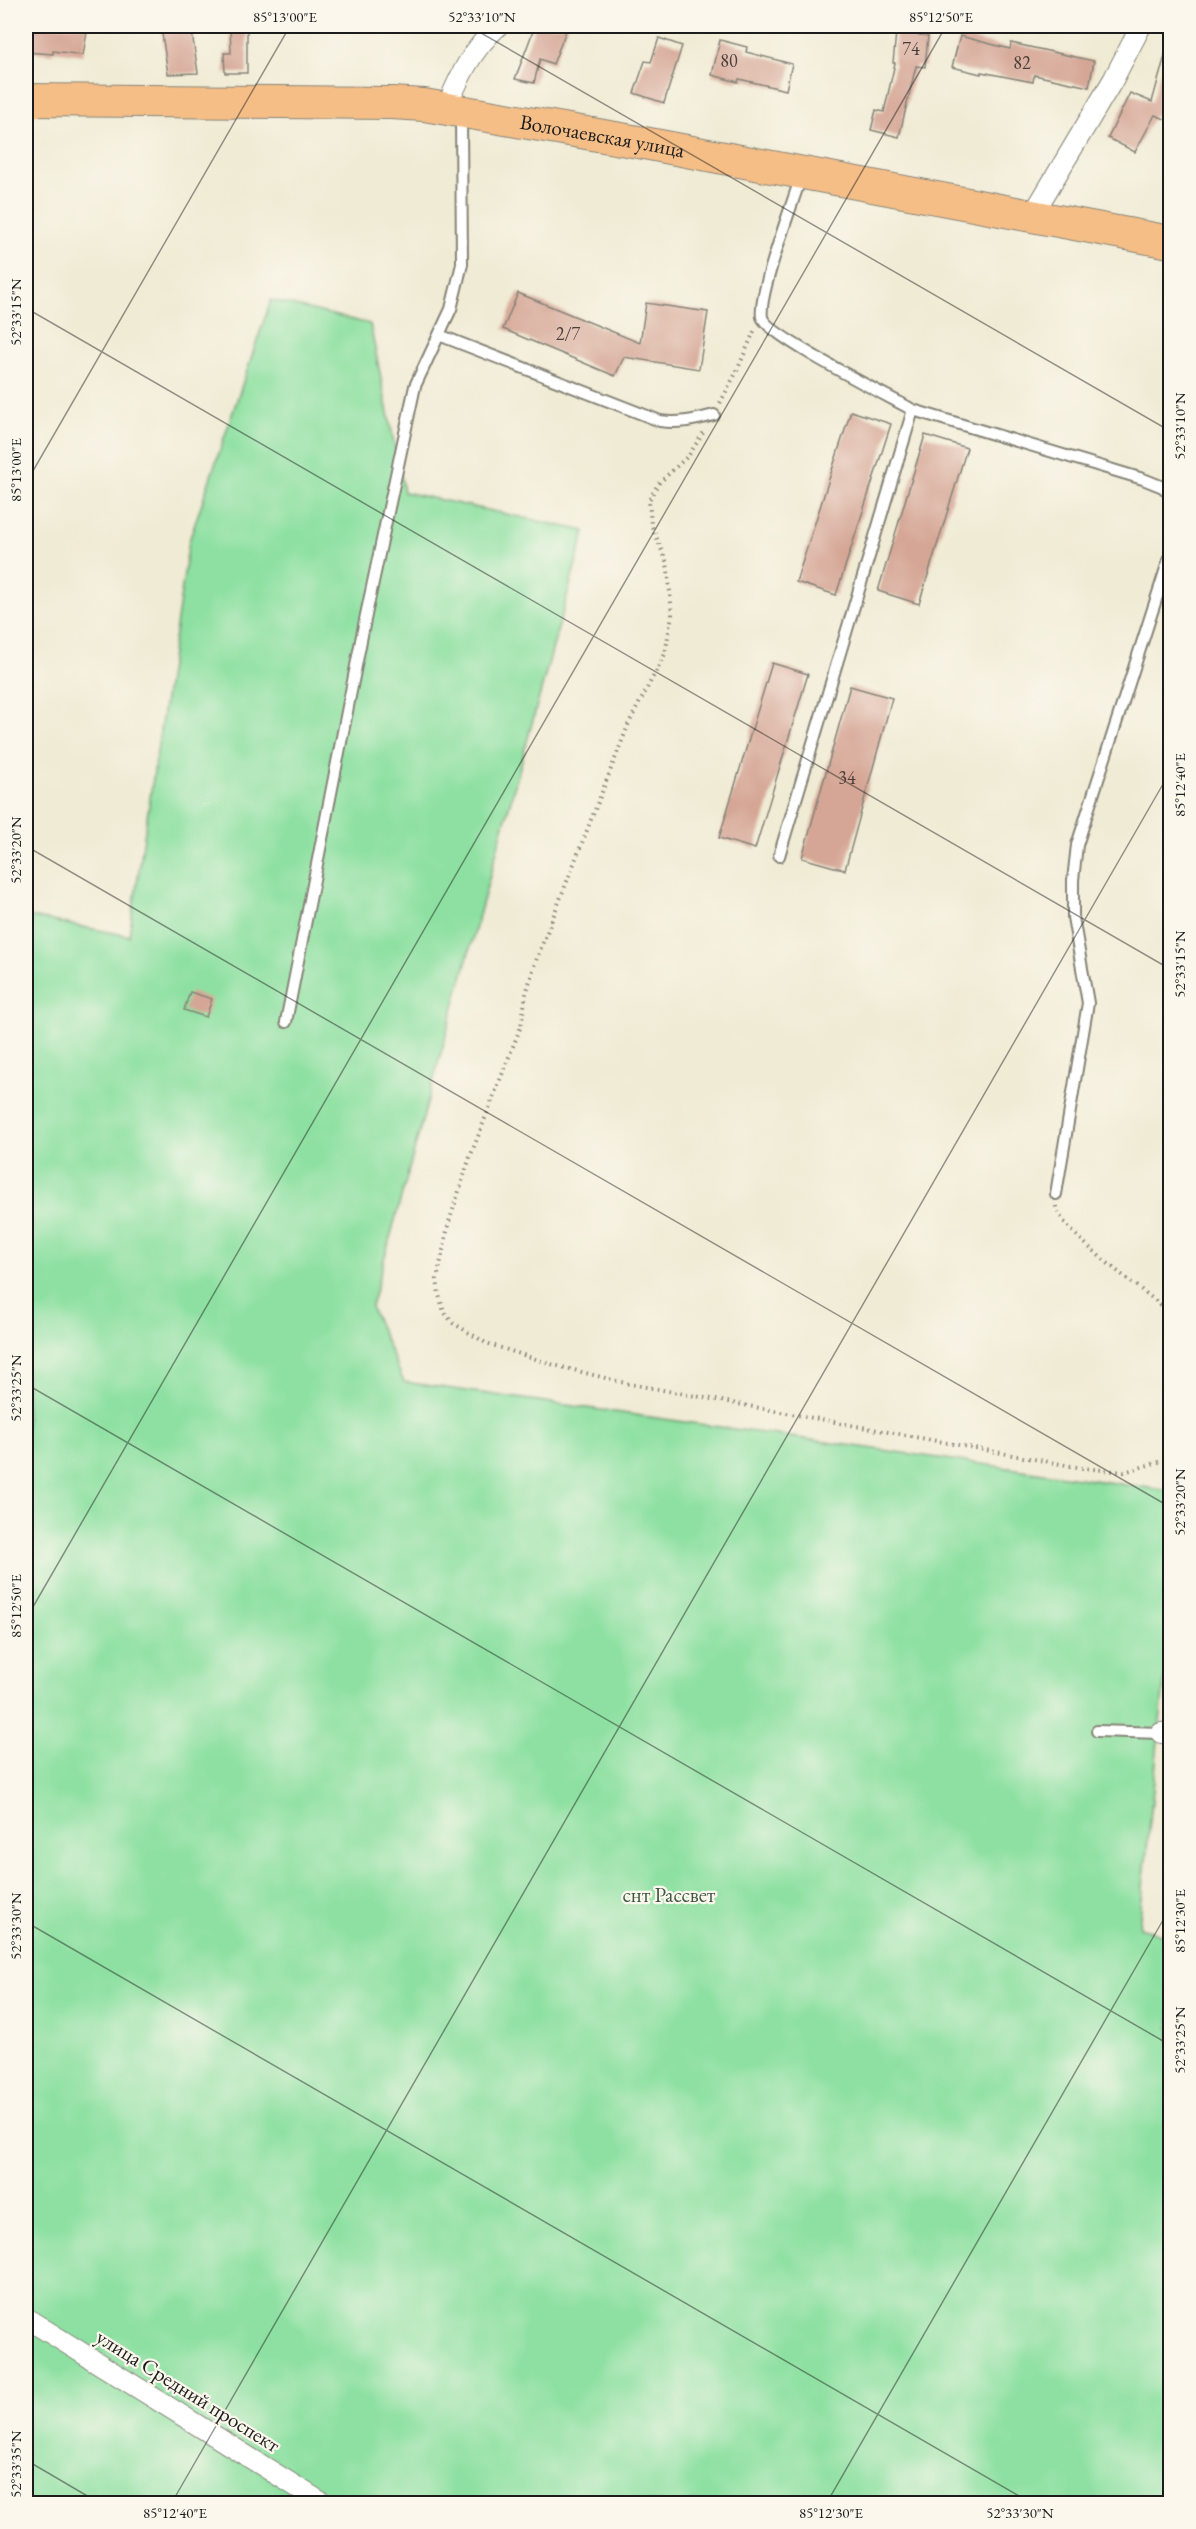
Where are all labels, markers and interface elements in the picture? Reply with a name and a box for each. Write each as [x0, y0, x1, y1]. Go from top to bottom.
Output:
text: 85°13'00"E [253, 7, 318, 26]
text: 52°33'10"N [448, 7, 516, 26]
text: 85°12'50"E [909, 7, 974, 26]
house number: 74 [902, 37, 920, 60]
house number: 80 [720, 49, 738, 72]
house number: 82 [1013, 51, 1031, 74]
street label: Волочаевская улица [518, 108, 687, 163]
text: 52°33'15"N [6, 278, 25, 346]
house number: 2/7 [556, 322, 581, 345]
text: 52°33'10"N [1170, 392, 1189, 460]
text: 85°13'00"E [6, 437, 25, 502]
text: 85°12'40"E [1170, 752, 1189, 817]
house number: 34 [838, 766, 856, 789]
text: 52°33'20"N [6, 816, 25, 884]
text: 52°33'15"N [1170, 930, 1189, 998]
text: 52°33'25"N [6, 1354, 25, 1422]
text: 52°33'20"N [1170, 1468, 1189, 1536]
text: 85°12'50"E [6, 1573, 25, 1638]
park label: снт Рассвет [623, 1881, 716, 1908]
text: 85°12'30"E [1170, 1888, 1189, 1953]
text: 52°33'30"N [6, 1892, 25, 1960]
text: 52°33'25"N [1170, 2006, 1189, 2074]
street label: улица Средний проспект [91, 2323, 285, 2458]
text: 52°33'35"N [6, 2430, 25, 2498]
text: 85°12'40"E [143, 2503, 208, 2522]
text: 85°12'30"E [799, 2503, 864, 2522]
text: 52°33'30"N [986, 2503, 1054, 2522]

